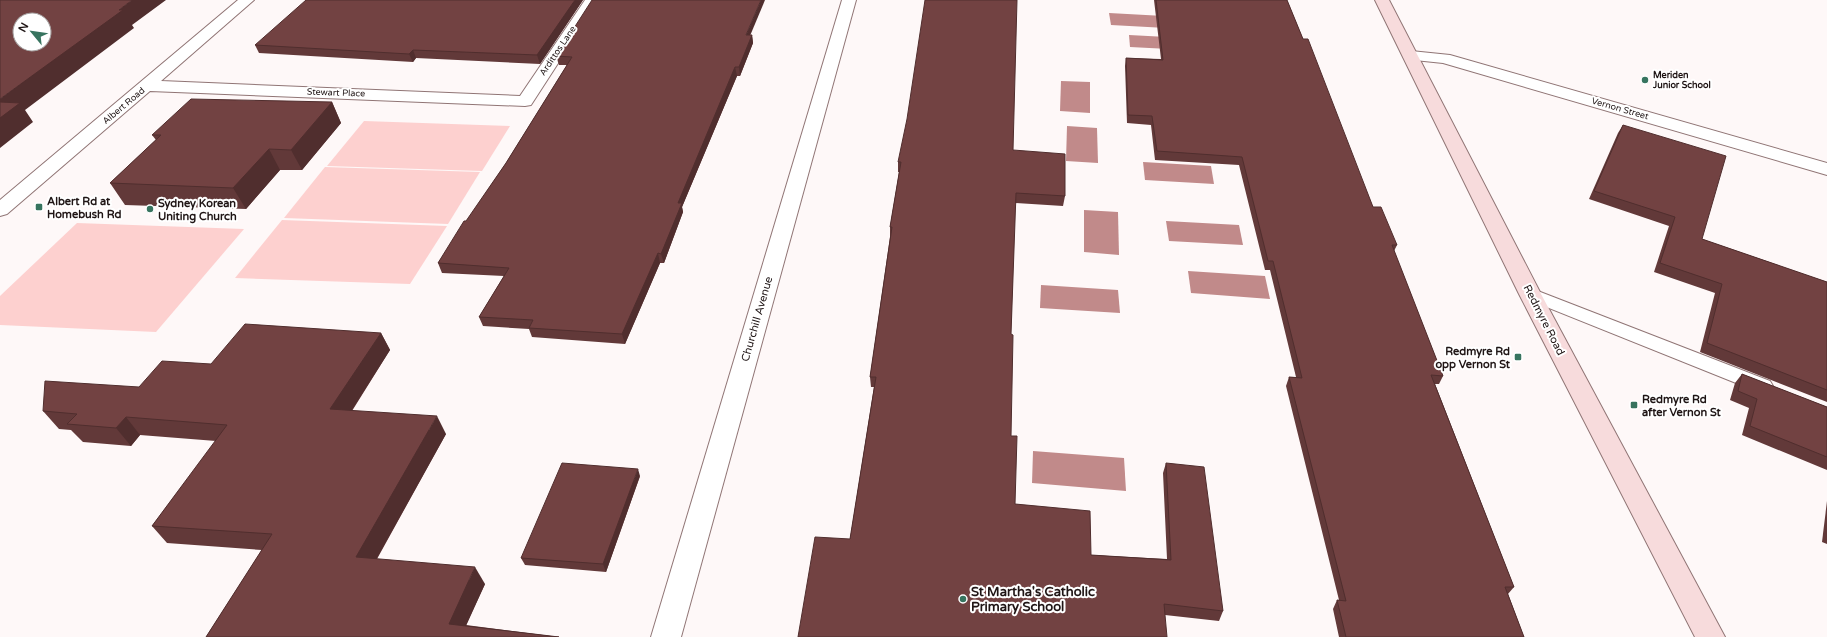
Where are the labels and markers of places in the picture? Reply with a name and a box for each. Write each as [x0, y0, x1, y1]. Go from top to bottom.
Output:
place label: Meriden Junior School [1652, 70, 1711, 91]
marker: Meriden Junior School [1640, 75, 1650, 85]
place label: Albert Rd at Homebush Rd [47, 195, 121, 221]
place label: Sydney Korean Uniting Church [158, 197, 237, 224]
marker: Albert Rd at Homebush Rd [34, 202, 44, 212]
marker: Sydney Korean Uniting Church [145, 204, 155, 214]
place label: Redmyre Rd opp Vernon St [1435, 345, 1511, 372]
marker: Redmyre Rd opp Vernon St [1513, 352, 1523, 362]
place label: Redmyre Rd after Vernon St [1642, 393, 1722, 419]
marker: Redmyre Rd after Vernon St [1629, 400, 1639, 410]
place label: St Martha's Catholic Primary School [971, 584, 1095, 615]
marker: St Martha's Catholic Primary School [958, 594, 968, 604]

